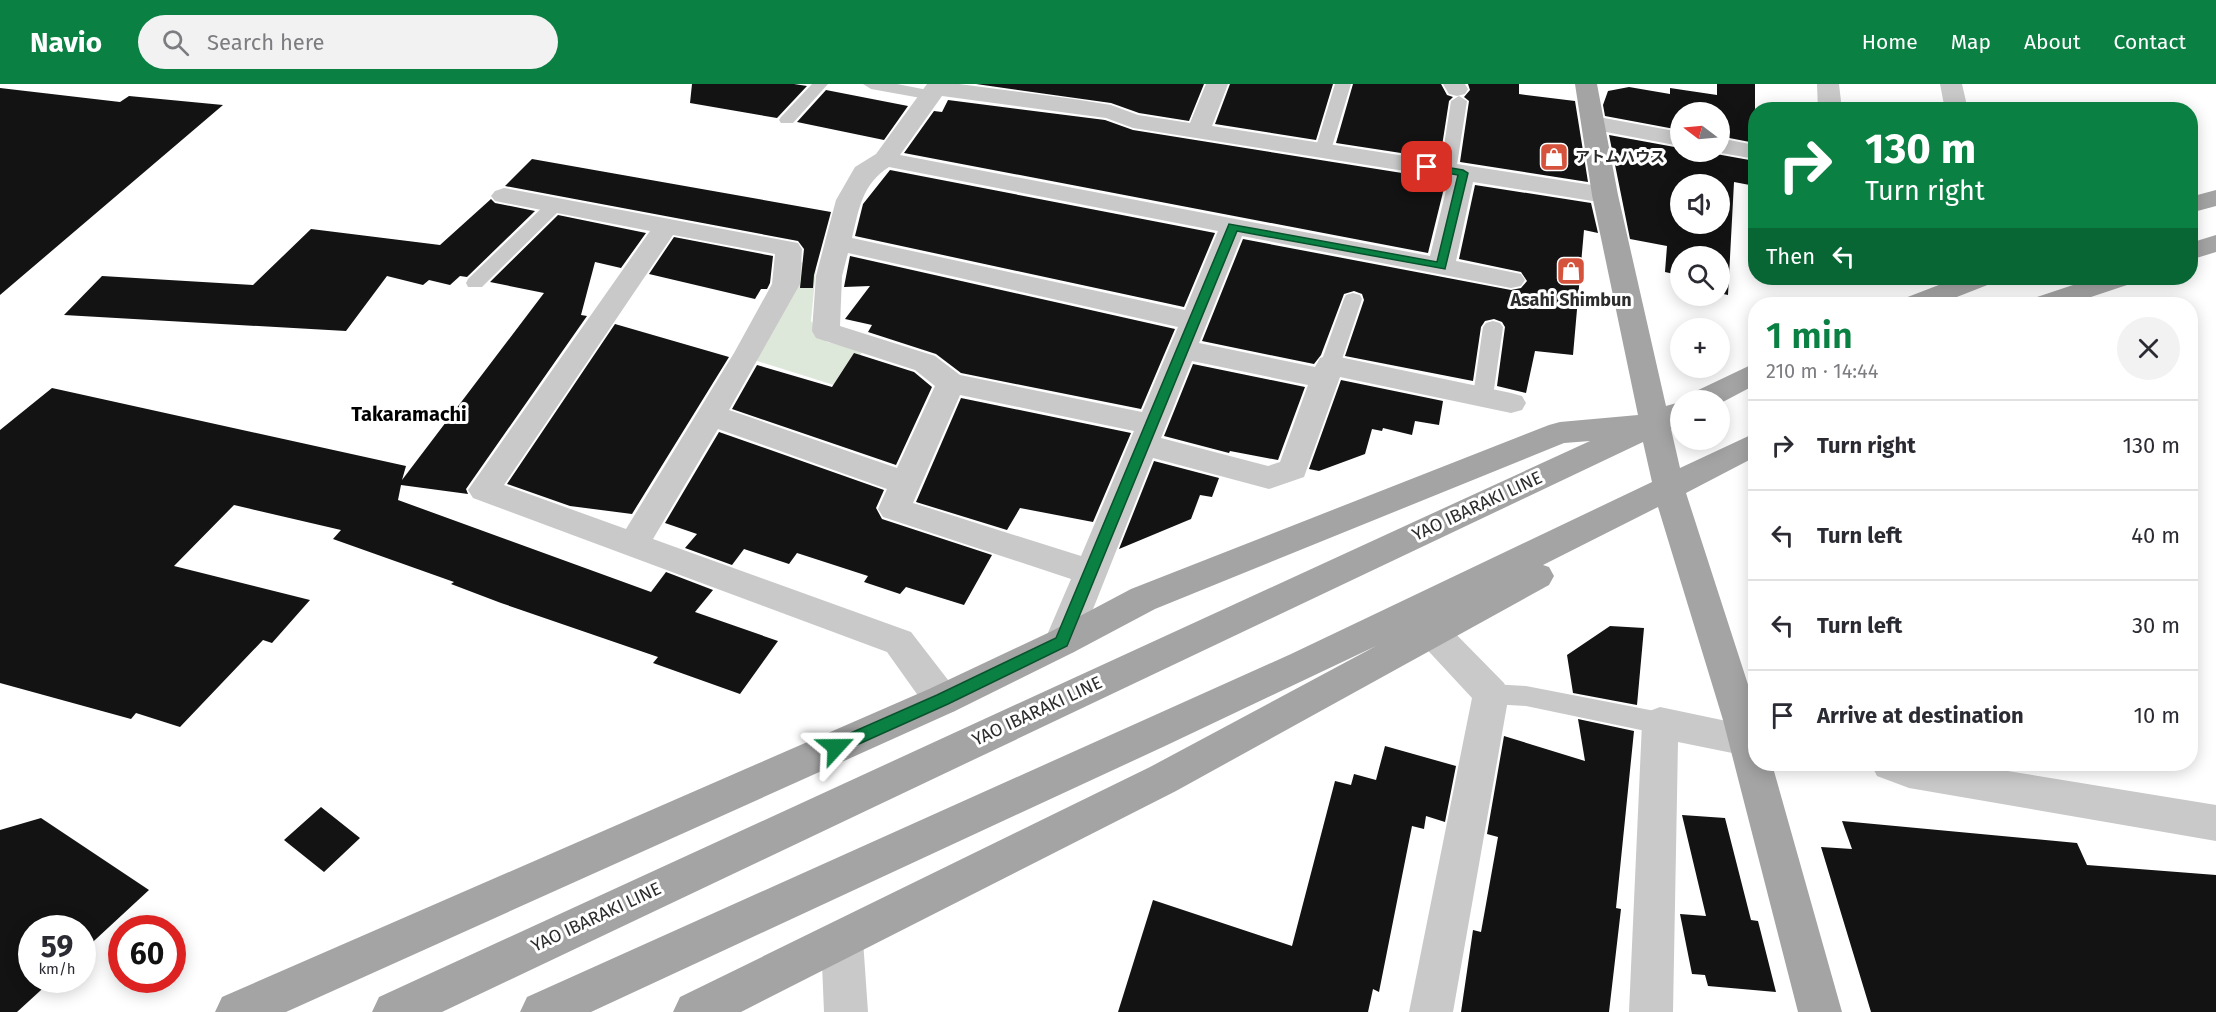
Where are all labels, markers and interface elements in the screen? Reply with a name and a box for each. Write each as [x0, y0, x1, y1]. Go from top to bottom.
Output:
search box [138, 15, 558, 69]
text: Navio [30, 26, 102, 59]
icon: search [159, 26, 192, 59]
text: Search here [207, 29, 325, 56]
text: Home [1862, 29, 1918, 55]
text: Map [1951, 29, 1991, 55]
text: About [2024, 29, 2081, 55]
text: Contact [2114, 29, 2186, 55]
north arrow [1670, 102, 1730, 162]
map controls [1670, 102, 1730, 450]
text: 130 m [1865, 124, 1976, 174]
icon: right [1766, 126, 1844, 204]
pin [1401, 141, 1452, 192]
shop icon: アトムハウス [1538, 141, 1570, 173]
place label: アトムハウス [1575, 148, 1665, 166]
icon: arrive [1410, 150, 1443, 183]
button: sound [1670, 174, 1730, 234]
text: Turn right [1865, 175, 1985, 207]
icon: left [1827, 240, 1860, 273]
text: Then [1766, 243, 1815, 270]
button: search [1670, 246, 1730, 306]
shop icon: Asahi Shimbun [1555, 255, 1587, 287]
place label: Asahi Shimbun [1509, 289, 1632, 311]
text: 1 min [1766, 314, 1853, 358]
button: close [2117, 317, 2180, 380]
button: + [1670, 318, 1730, 378]
text: 210 m · 14:44 [1766, 359, 1878, 383]
button: − [1670, 390, 1730, 450]
district label: Takaramachi [351, 402, 467, 426]
icon: right [1766, 429, 1799, 462]
text: Turn right [1817, 432, 1916, 459]
text: 130 m [2123, 432, 2180, 459]
street label: YAO IBARAKI LINE [1408, 466, 1546, 546]
icon: left [1766, 519, 1799, 552]
text: Turn left [1817, 522, 1902, 549]
text: 40 m [2131, 522, 2180, 549]
icon: left [1766, 609, 1799, 642]
text: Turn left [1817, 612, 1902, 639]
text: 30 m [2132, 612, 2180, 639]
street label: YAO IBARAKI LINE [968, 671, 1106, 751]
icon: arrive [1766, 699, 1799, 732]
text: Arrive at destination [1817, 702, 2024, 729]
text: 10 m [2134, 702, 2180, 729]
position arrow [804, 715, 868, 779]
street label: YAO IBARAKI LINE [527, 877, 665, 957]
speed limit sign: 60 [108, 915, 186, 993]
text: 59 [41, 929, 73, 965]
text: km/h [38, 960, 76, 978]

